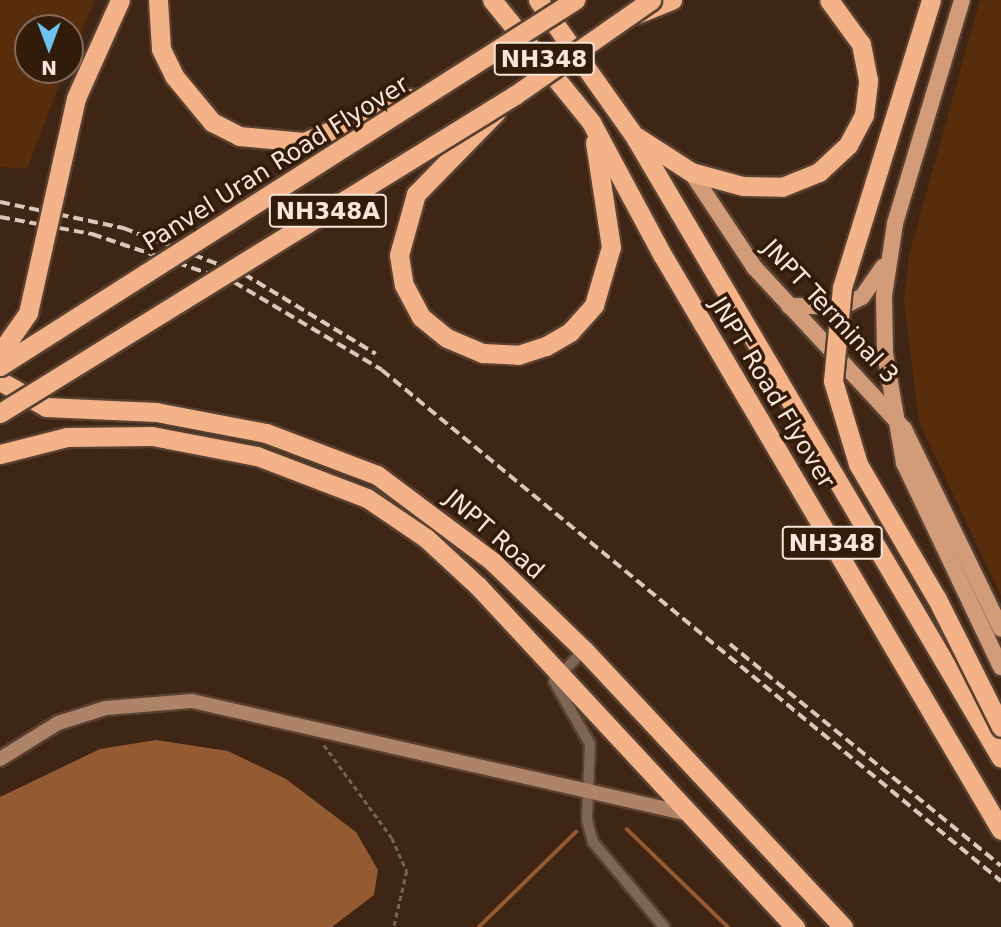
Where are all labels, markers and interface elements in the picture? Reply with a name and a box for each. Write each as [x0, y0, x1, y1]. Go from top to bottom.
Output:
north arrow [14, 14, 84, 84]
road number: NH348 [493, 40, 595, 78]
text: N [41, 57, 57, 79]
street label: Panvel Uran Road Flyover [138, 70, 414, 258]
road number: NH348A [268, 192, 388, 230]
street label: JNPT Terminal 3 [756, 234, 904, 390]
street label: JNPT Road Flyover [704, 292, 840, 494]
street label: JNPT Road [439, 484, 549, 586]
road number: NH348 [781, 524, 883, 562]

